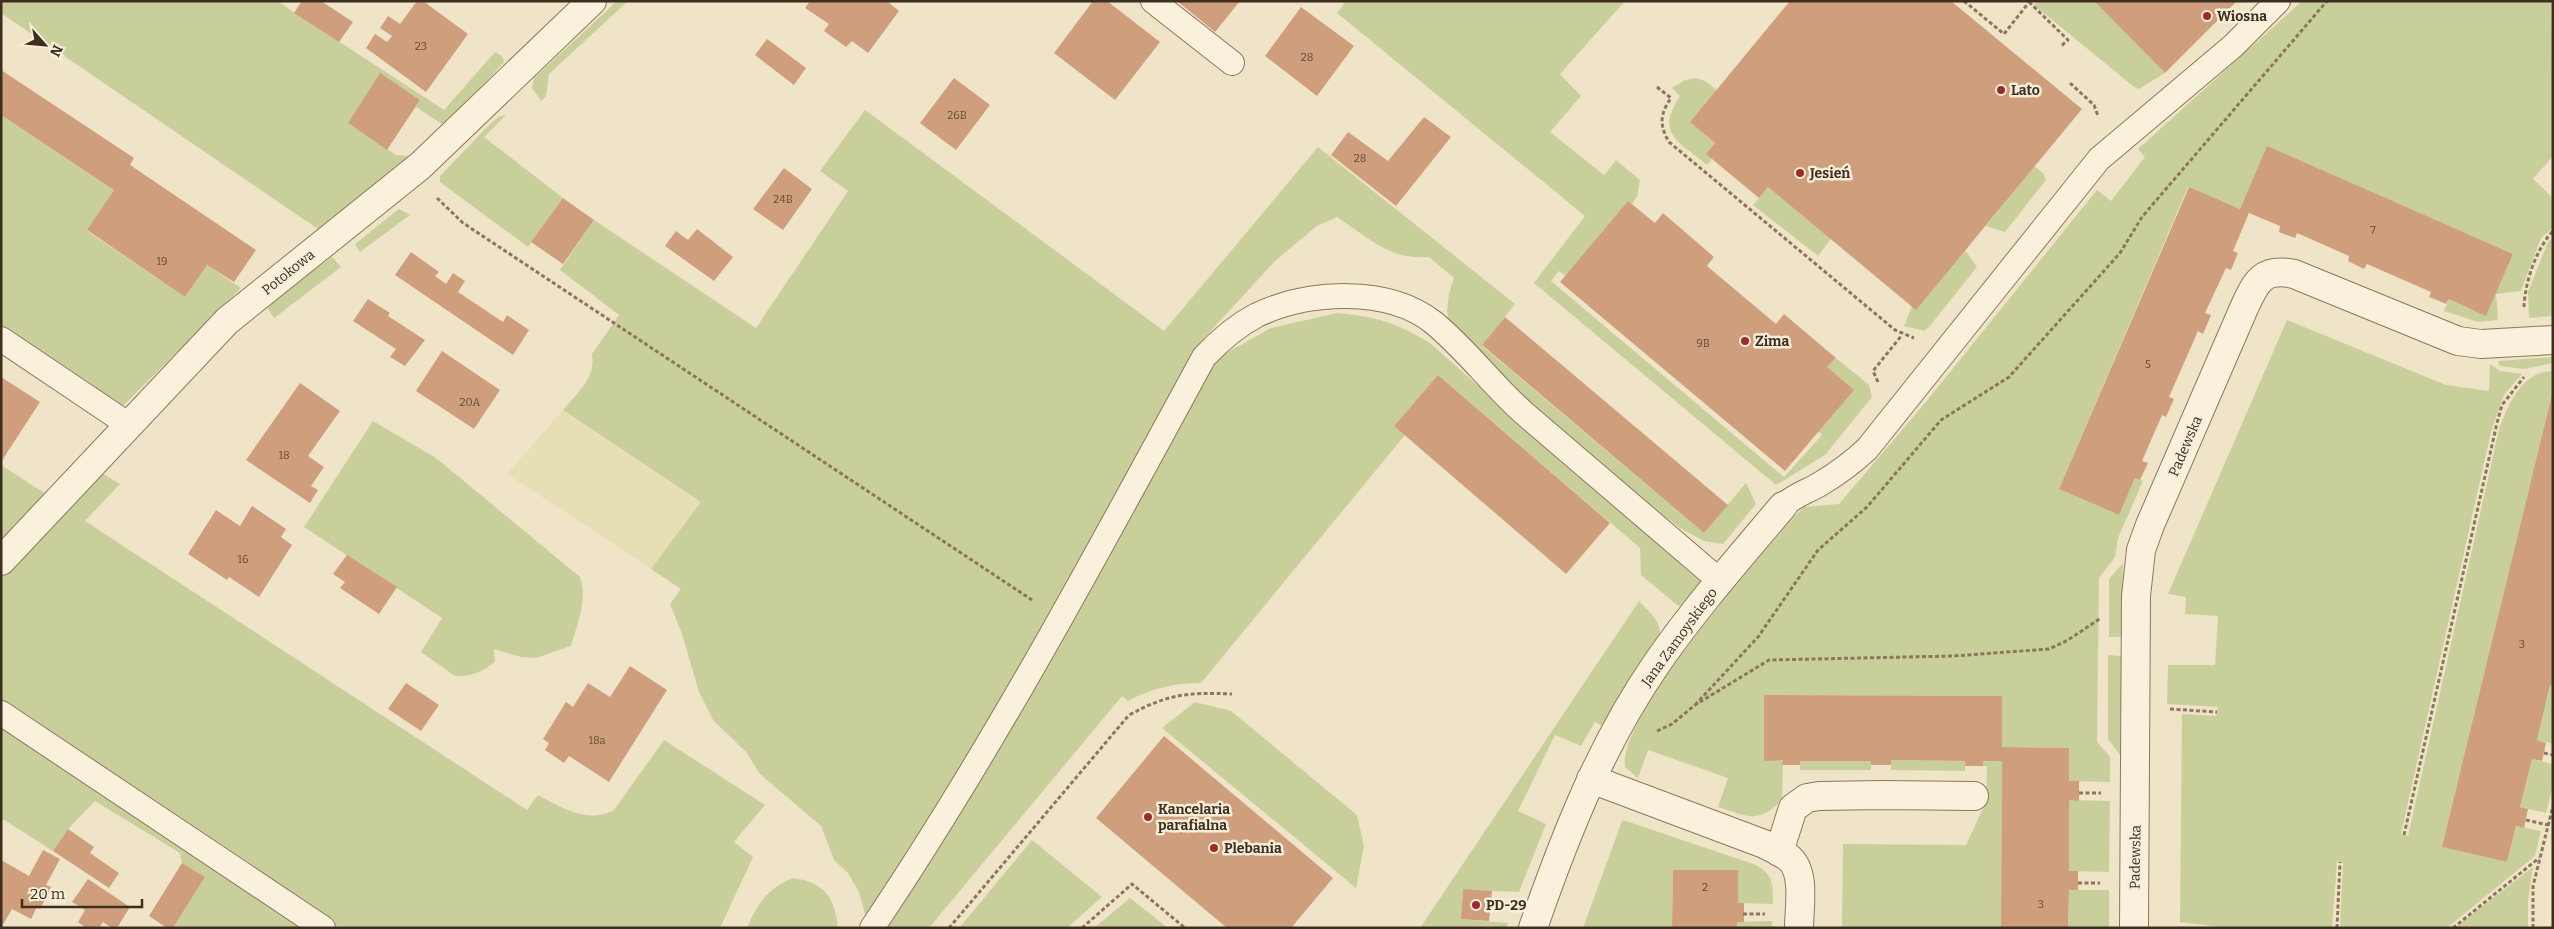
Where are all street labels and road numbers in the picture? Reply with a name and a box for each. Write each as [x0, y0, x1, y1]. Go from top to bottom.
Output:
street label: Potokowa [259, 246, 318, 299]
street label: Padewska [2165, 413, 2206, 479]
street label: Jana Zamoyskiego [1637, 585, 1721, 691]
street label: Padewska [2126, 824, 2145, 889]

